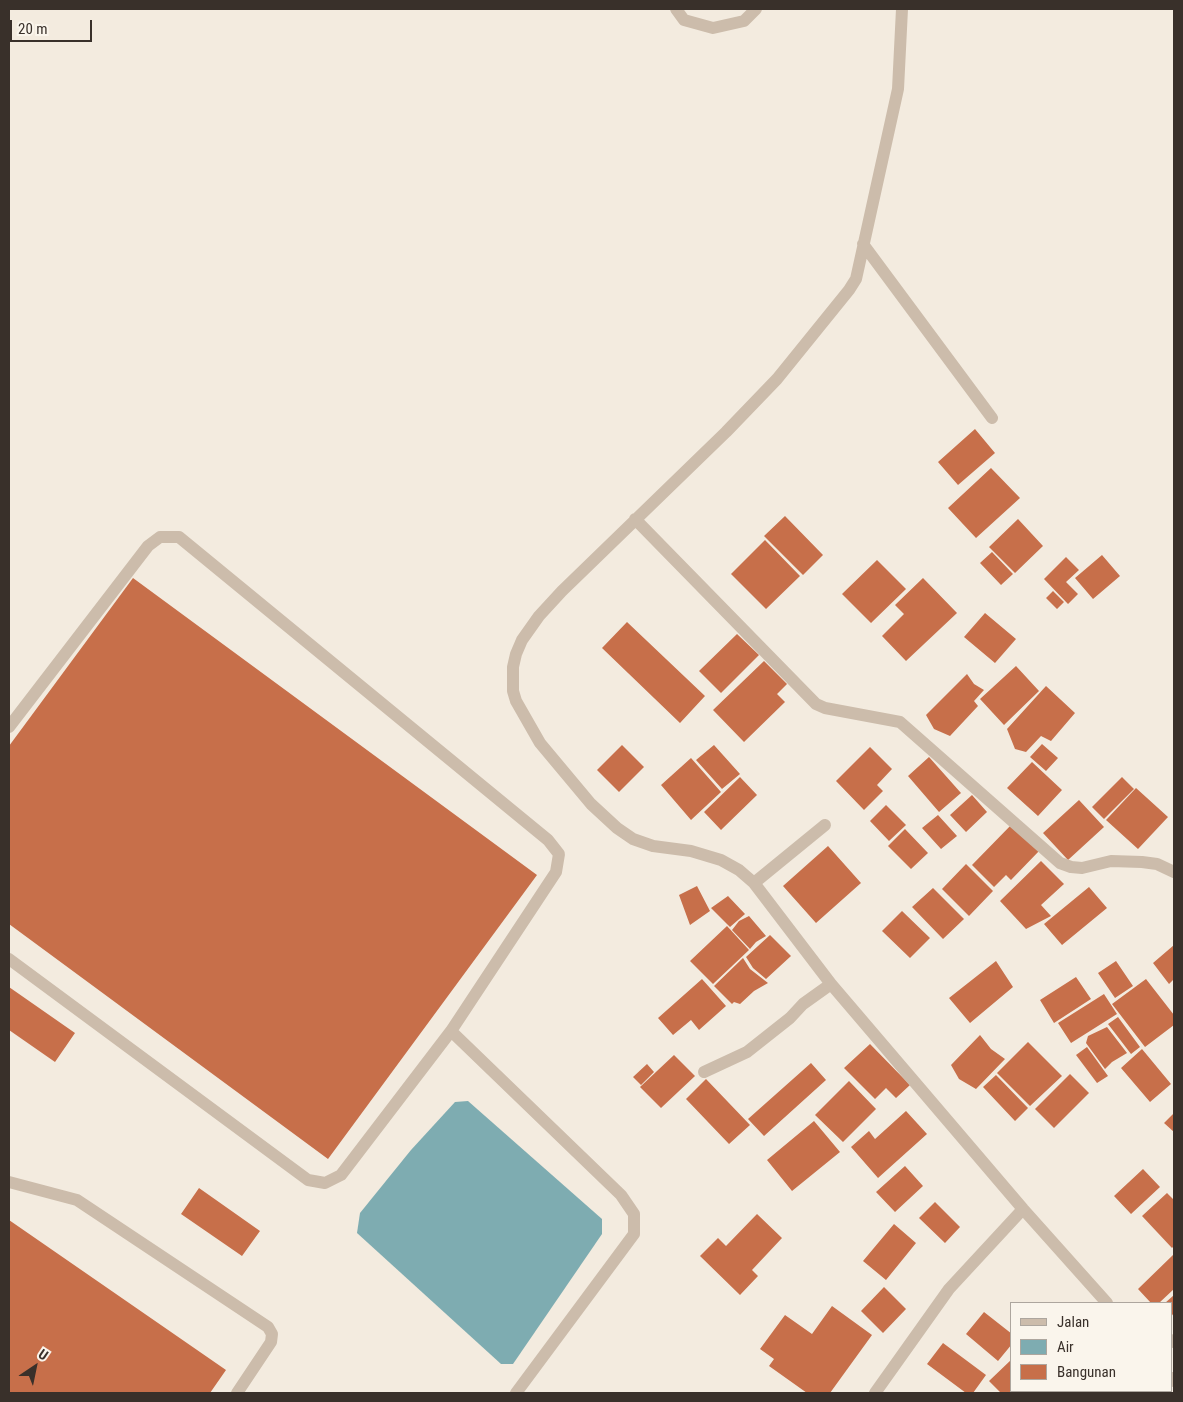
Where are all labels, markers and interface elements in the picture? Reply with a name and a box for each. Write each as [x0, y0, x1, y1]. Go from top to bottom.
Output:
scale bar [12, 10, 95, 42]
text: 20 m [18, 20, 48, 38]
legend [1010, 1302, 1173, 1392]
text: Jalan [1057, 1313, 1089, 1331]
text: Air [1057, 1338, 1074, 1356]
north arrow [10, 1342, 60, 1392]
text: U [36, 1346, 51, 1363]
text: Bangunan [1057, 1363, 1116, 1381]

